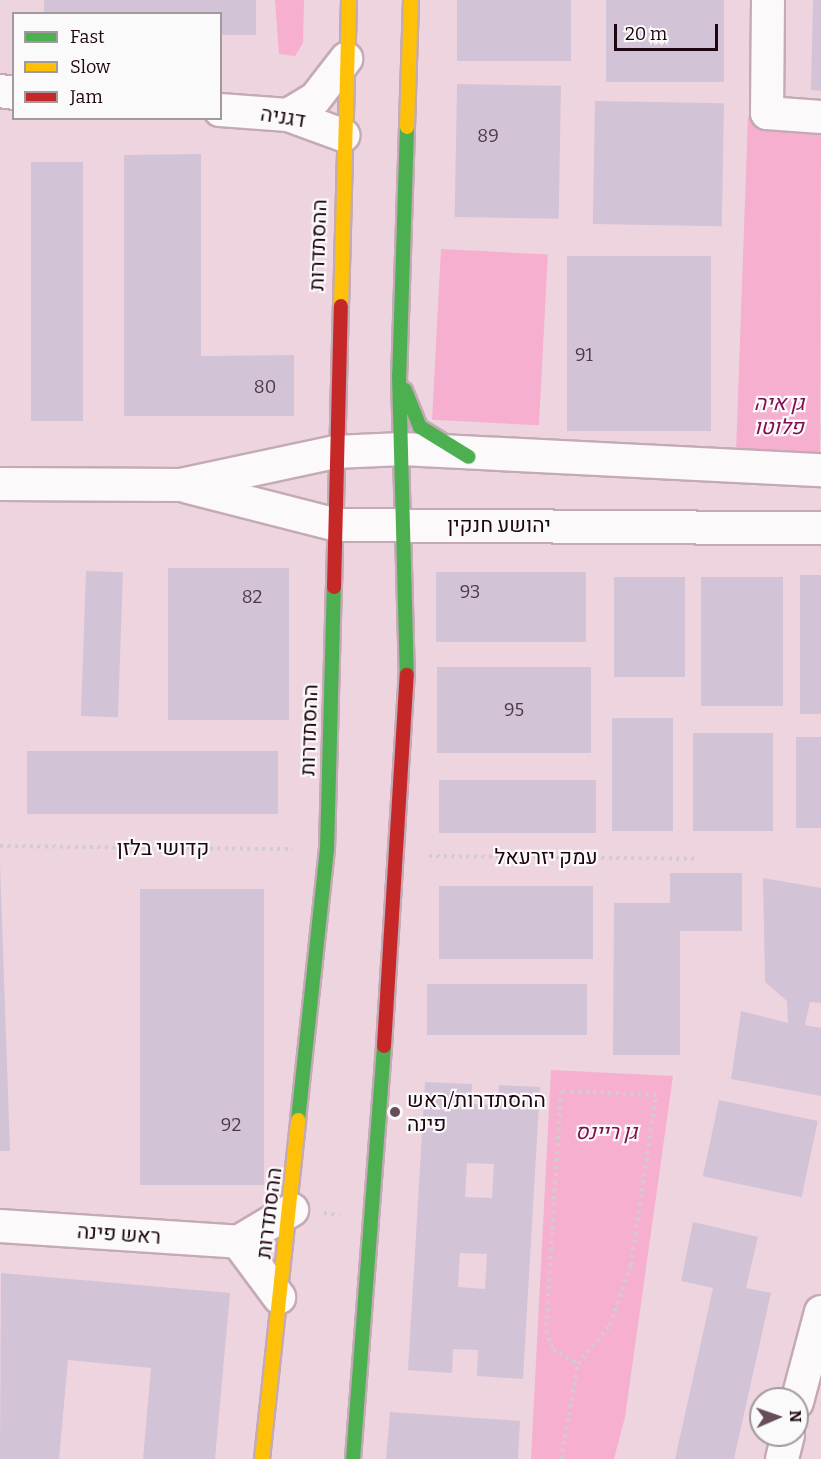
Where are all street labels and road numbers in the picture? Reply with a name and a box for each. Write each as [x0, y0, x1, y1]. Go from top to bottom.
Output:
street label: דגניה [259, 101, 307, 133]
street label: ההסתדרות [304, 199, 332, 291]
street label: יהושע חנקין [447, 512, 551, 538]
street label: ההסתדרות [295, 684, 323, 776]
street label: קדושי בלזן [117, 835, 209, 861]
street label: עמק יזרעאל [494, 844, 598, 870]
street label: ההסתדרות [251, 1166, 287, 1260]
street label: ראש פינה [76, 1218, 162, 1250]

